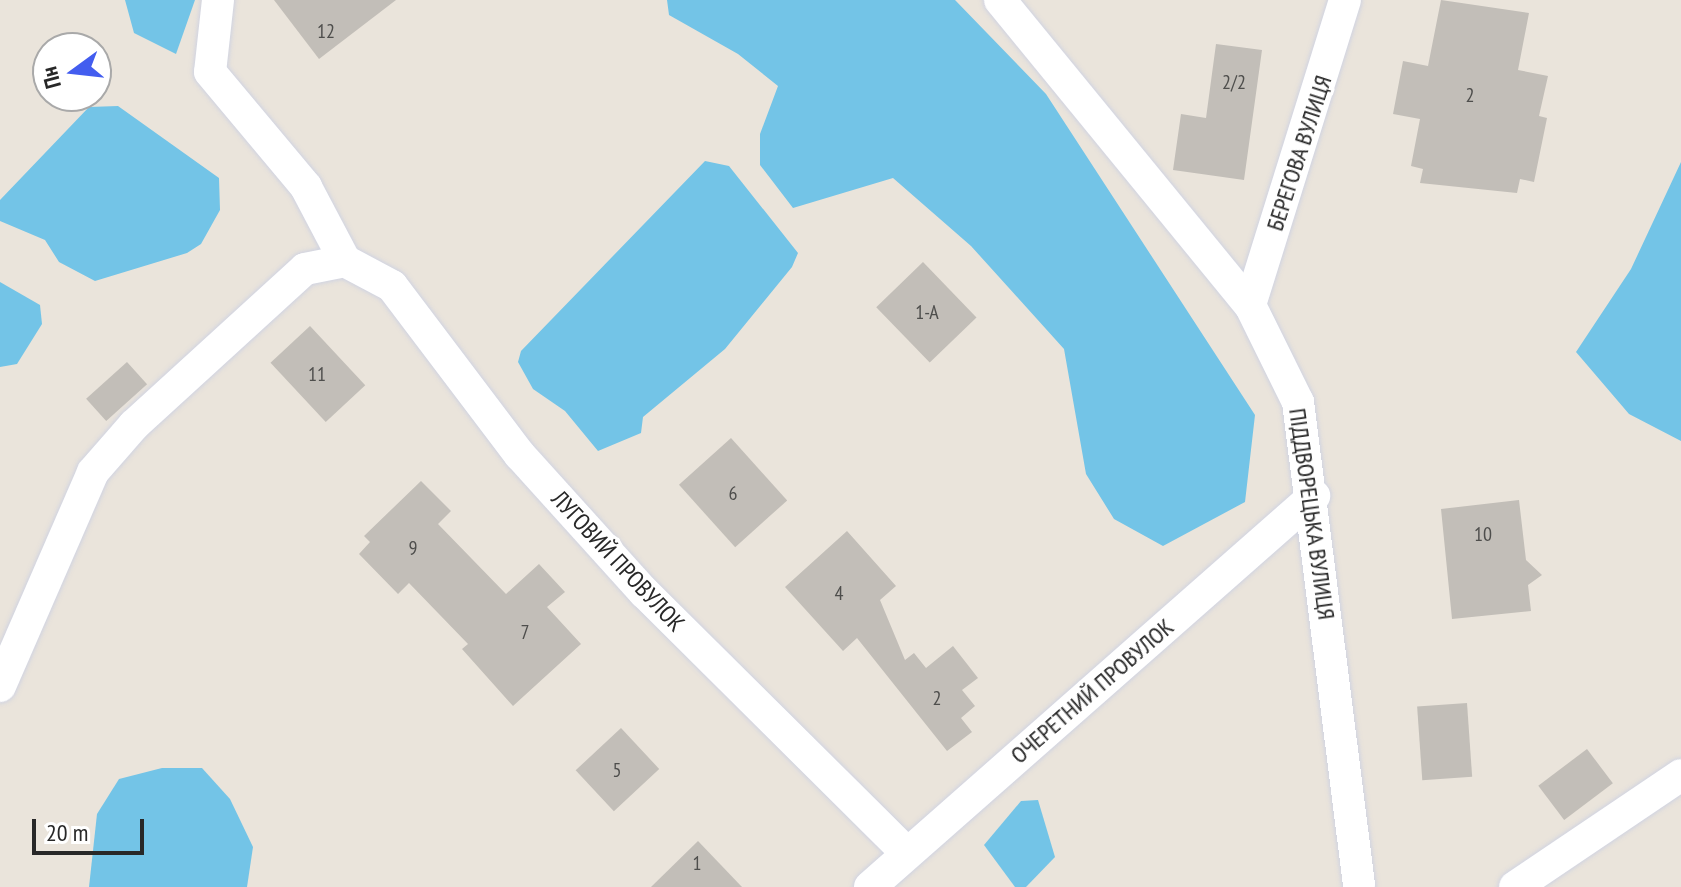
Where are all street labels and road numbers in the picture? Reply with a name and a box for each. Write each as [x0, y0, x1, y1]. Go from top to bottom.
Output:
street label: БЕРЕГОВА ВУЛИЦЯ [1260, 71, 1338, 235]
street label: ПІДДВОРЕЦЬКА ВУЛИЦЯ [1283, 406, 1341, 622]
street label: ЛУГОВИЙ ПРОВУЛОК [545, 485, 691, 637]
street label: ОЧЕРЕТНИЙ ПРОВУЛОК [1005, 612, 1179, 770]

